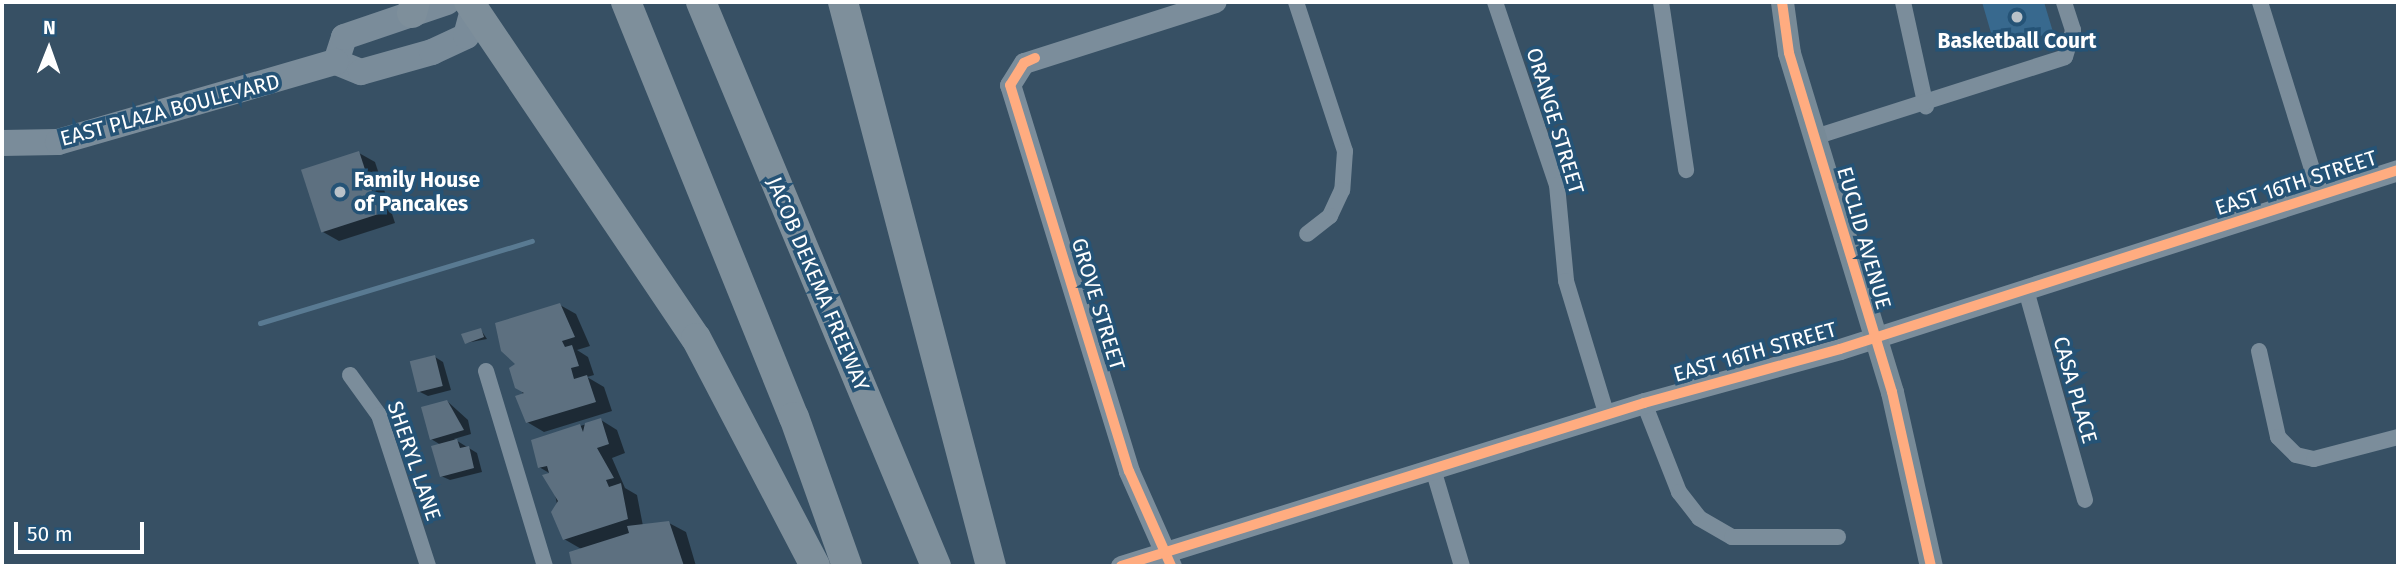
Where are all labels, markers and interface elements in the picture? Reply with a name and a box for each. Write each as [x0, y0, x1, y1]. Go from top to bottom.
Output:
marker: Basketball Court [2009, 9, 2025, 25]
north arrow [14, 14, 84, 84]
text: N [43, 16, 56, 39]
place label: Basketball Court [1938, 28, 2096, 54]
street label: ORANGE STREET [1521, 45, 1589, 197]
street label: EAST PLAZA BOULEVARD [57, 69, 283, 151]
street label: EAST 16TH STREET [2212, 145, 2380, 221]
street label: EUCLID AVENUE [1832, 164, 1896, 312]
place label: Family House of Pancakes [354, 167, 480, 217]
street label: JACOB DEKEMA FREEWAY [761, 173, 875, 395]
marker: Family House of Pancakes [332, 184, 348, 200]
street label: GROVE STREET [1066, 235, 1130, 373]
street label: EAST 16TH STREET [1671, 317, 1839, 387]
street label: CASA PLACE [2048, 334, 2102, 446]
street label: SHERYL LANE [382, 398, 446, 524]
scale bar [18, 508, 147, 552]
text: 50 m [27, 521, 73, 547]

